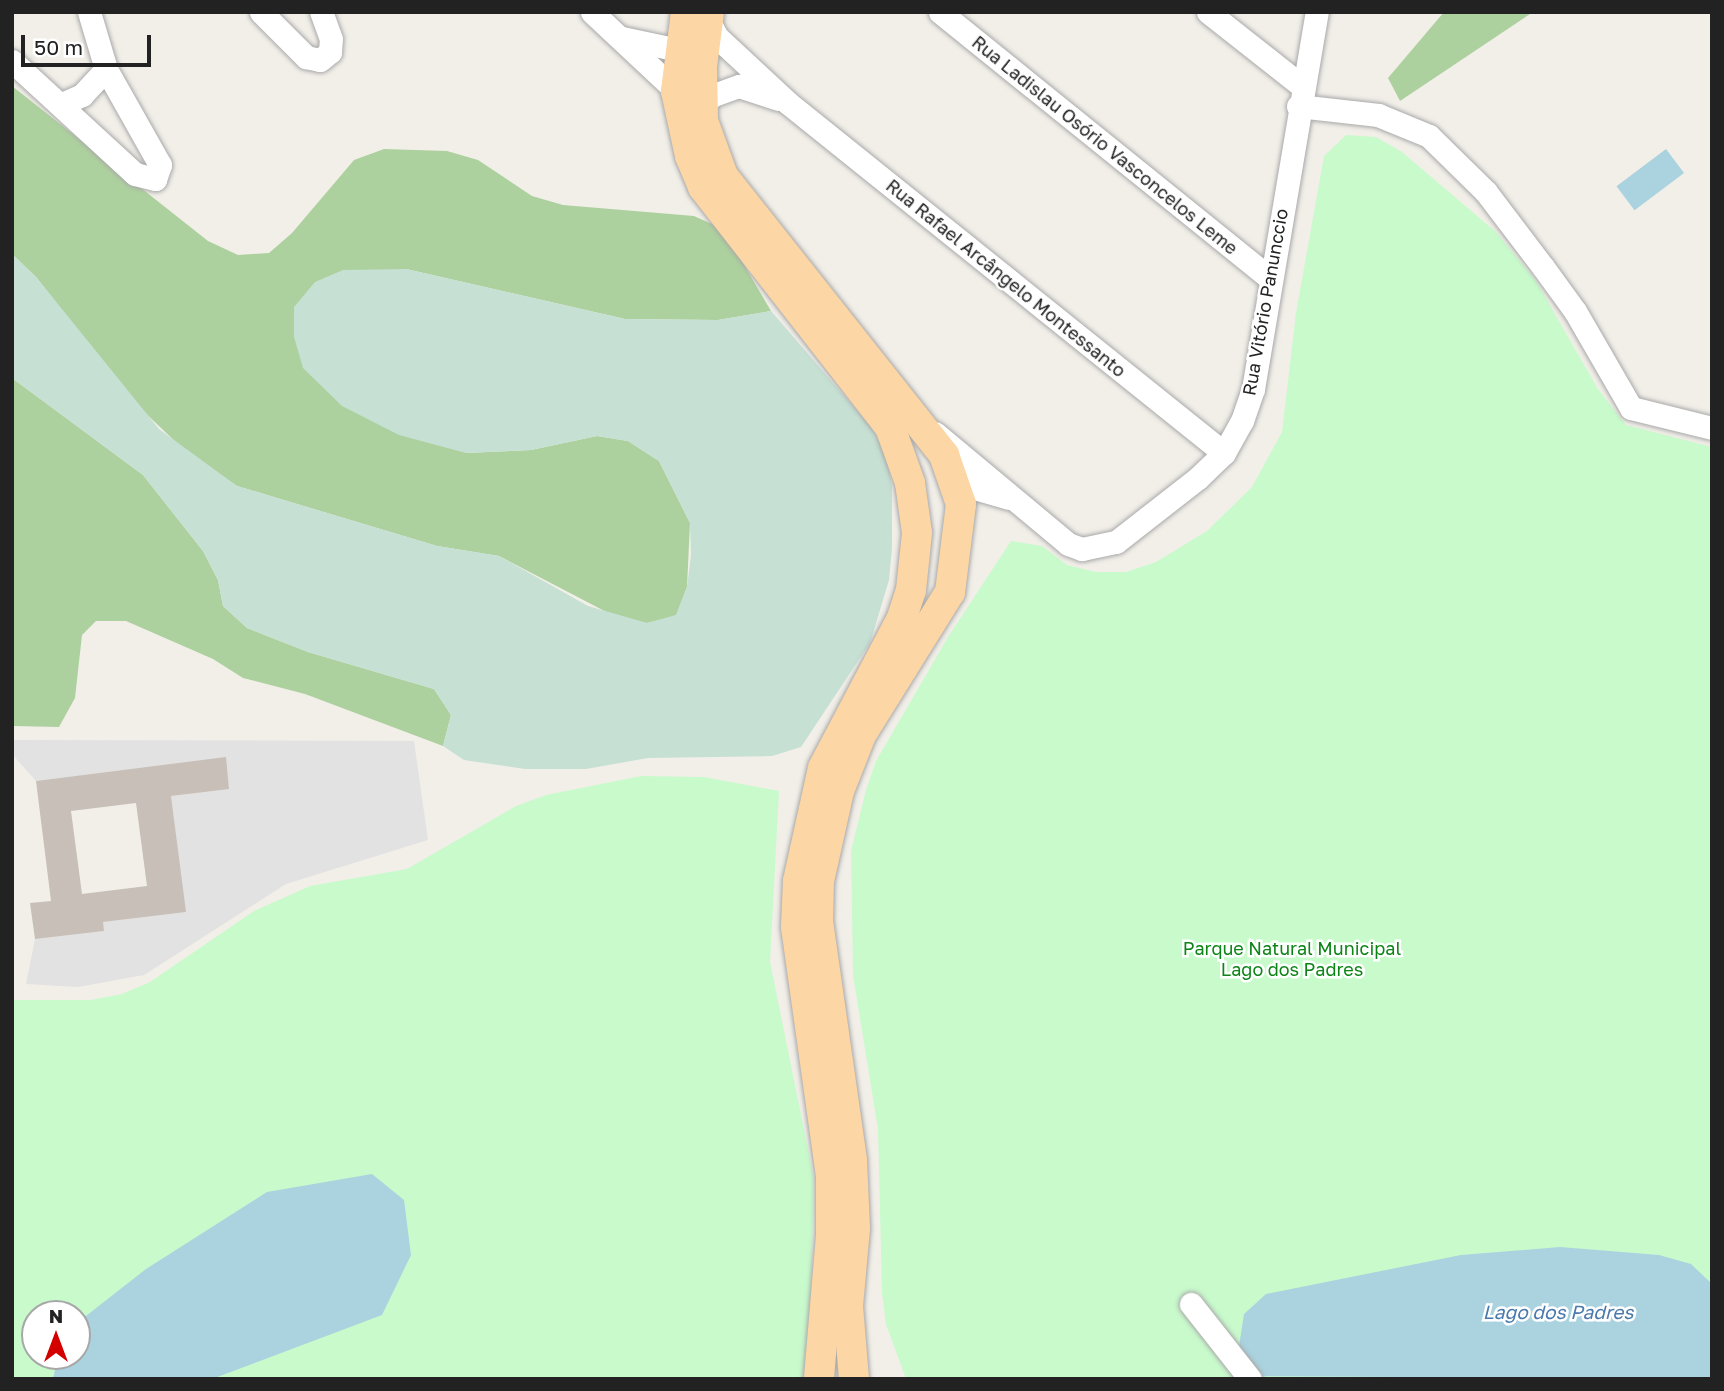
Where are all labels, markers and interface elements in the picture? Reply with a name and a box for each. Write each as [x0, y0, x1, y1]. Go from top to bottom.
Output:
scale bar [24, 21, 154, 65]
street label: Rua Ladislau Osório Vasconcelos Leme [968, 31, 1242, 259]
text: 50 m [34, 34, 83, 60]
street label: Rua Rafael Arcângelo Montessanto [882, 175, 1130, 381]
street label: Rua Vitório Panunccio [1238, 207, 1292, 397]
park label: Parque Natural Municipal Lago dos Padres [1183, 938, 1401, 981]
north arrow [21, 1300, 91, 1370]
water label: Lago dos Padres [1483, 1301, 1633, 1323]
text: N [49, 1304, 63, 1327]

